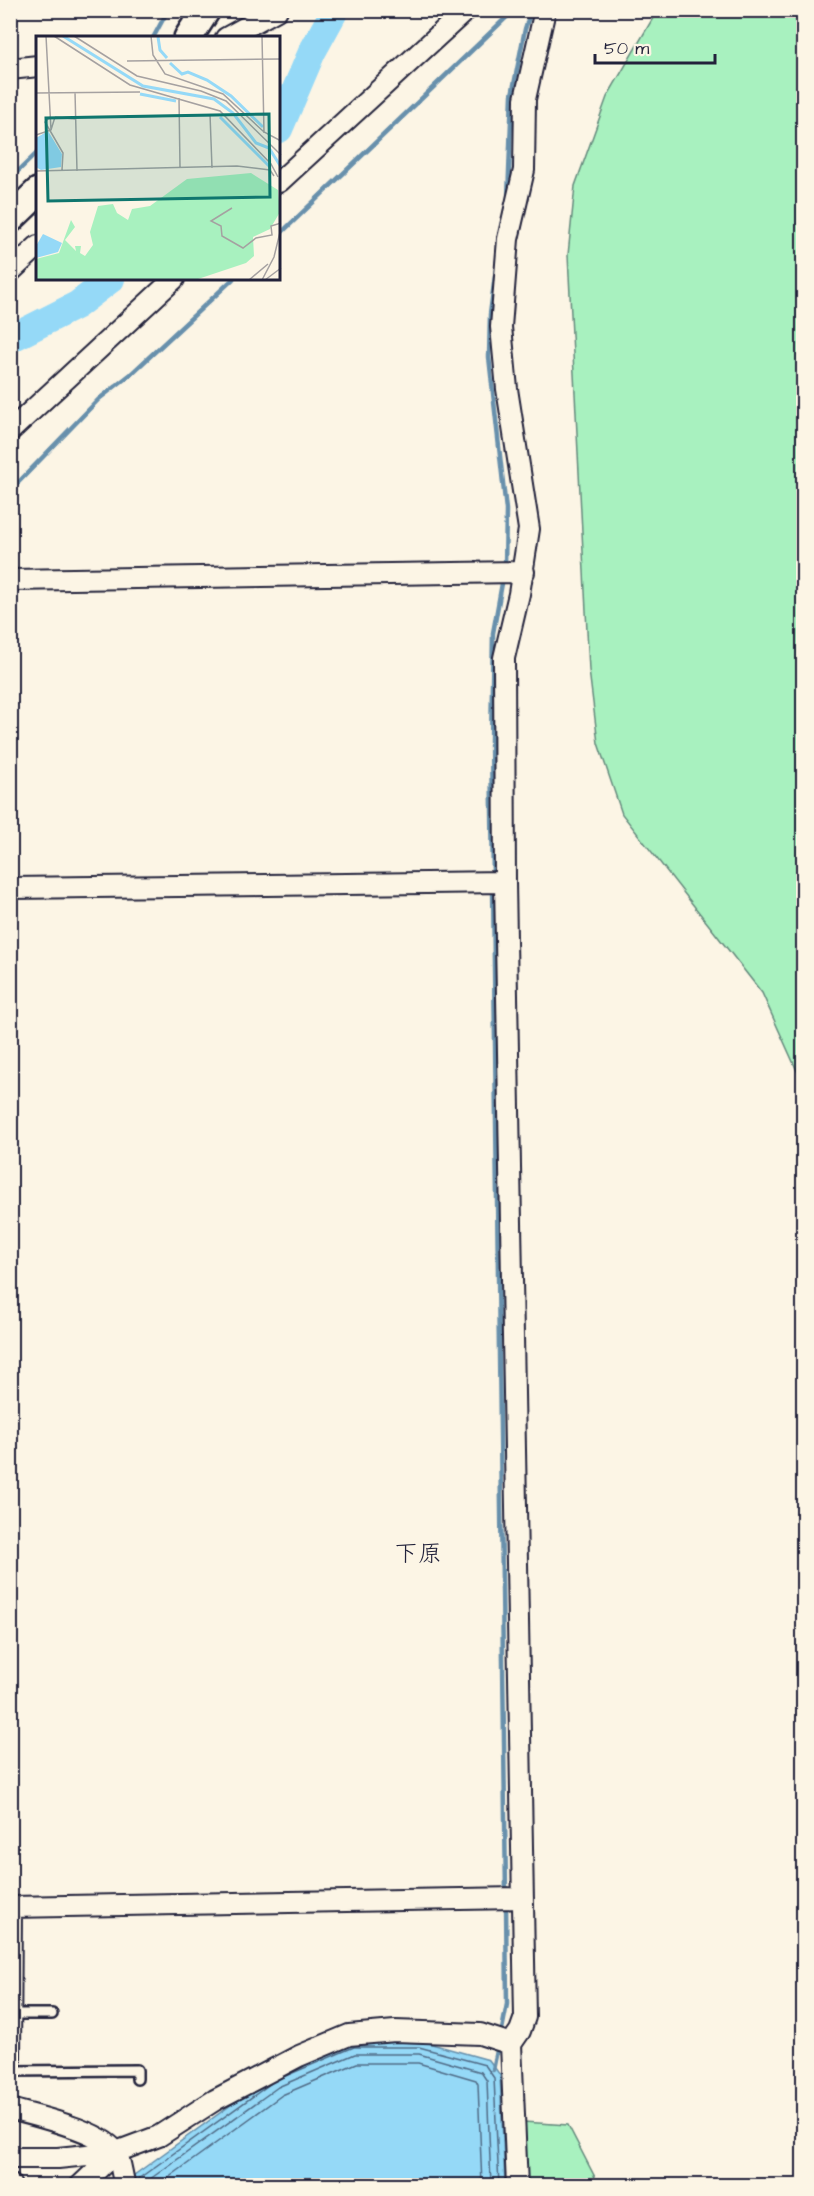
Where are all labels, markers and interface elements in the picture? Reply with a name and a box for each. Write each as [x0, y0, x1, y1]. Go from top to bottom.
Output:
scale bar [595, 27, 715, 65]
inset map [36, 36, 280, 280]
text: 50 m [604, 36, 649, 61]
district label: 下原 [394, 1537, 442, 1571]

